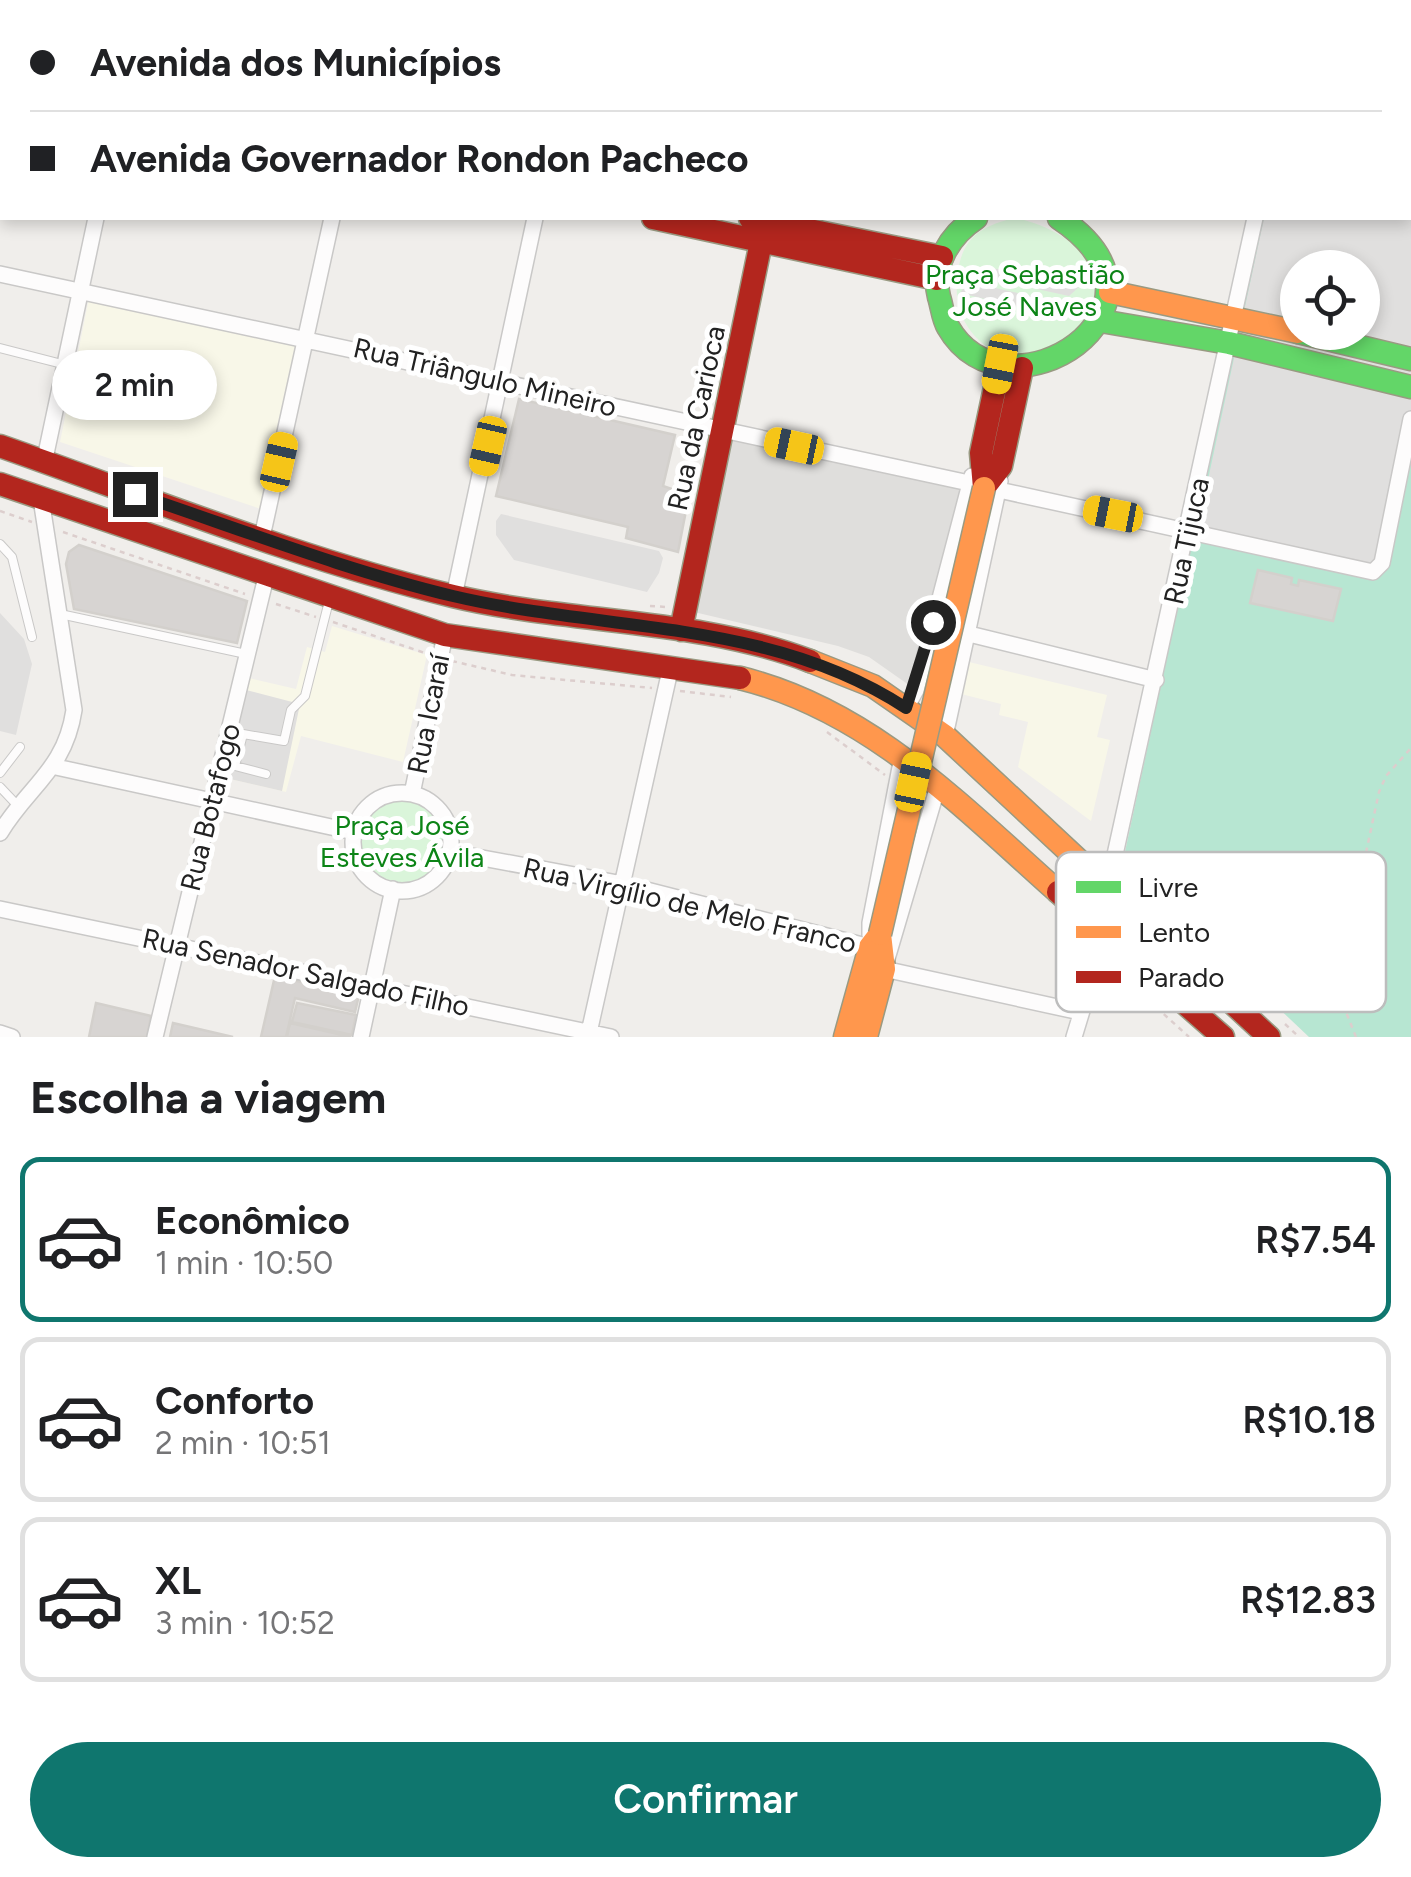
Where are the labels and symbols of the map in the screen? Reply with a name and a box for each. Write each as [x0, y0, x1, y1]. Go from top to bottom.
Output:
park label: Praça Sebastião José Naves [925, 257, 1125, 323]
street label: Rua da Carioca [660, 322, 732, 514]
street label: Rua Triângulo Mineiro [350, 330, 620, 424]
car [980, 332, 1020, 396]
callout: 2 min [52, 349, 218, 419]
car [467, 413, 509, 479]
car [762, 425, 826, 467]
car [258, 429, 300, 495]
route end [113, 472, 158, 517]
street label: Rua Tijuca [1156, 474, 1216, 608]
car [1081, 494, 1145, 534]
route start [911, 600, 956, 645]
street label: Rua Icaraí [400, 650, 457, 777]
street label: Rua Botafogo [173, 720, 247, 894]
car [892, 750, 934, 814]
park label: Praça José Esteves Ávila [320, 808, 484, 874]
street label: Rua Virgílio de Melo Franco [520, 850, 860, 960]
legend [1056, 852, 1386, 1012]
text: Livre [1138, 870, 1198, 904]
text: Lento [1138, 915, 1210, 949]
street label: Rua Senador Salgado Filho [139, 921, 473, 1023]
text: Parado [1138, 960, 1225, 994]

